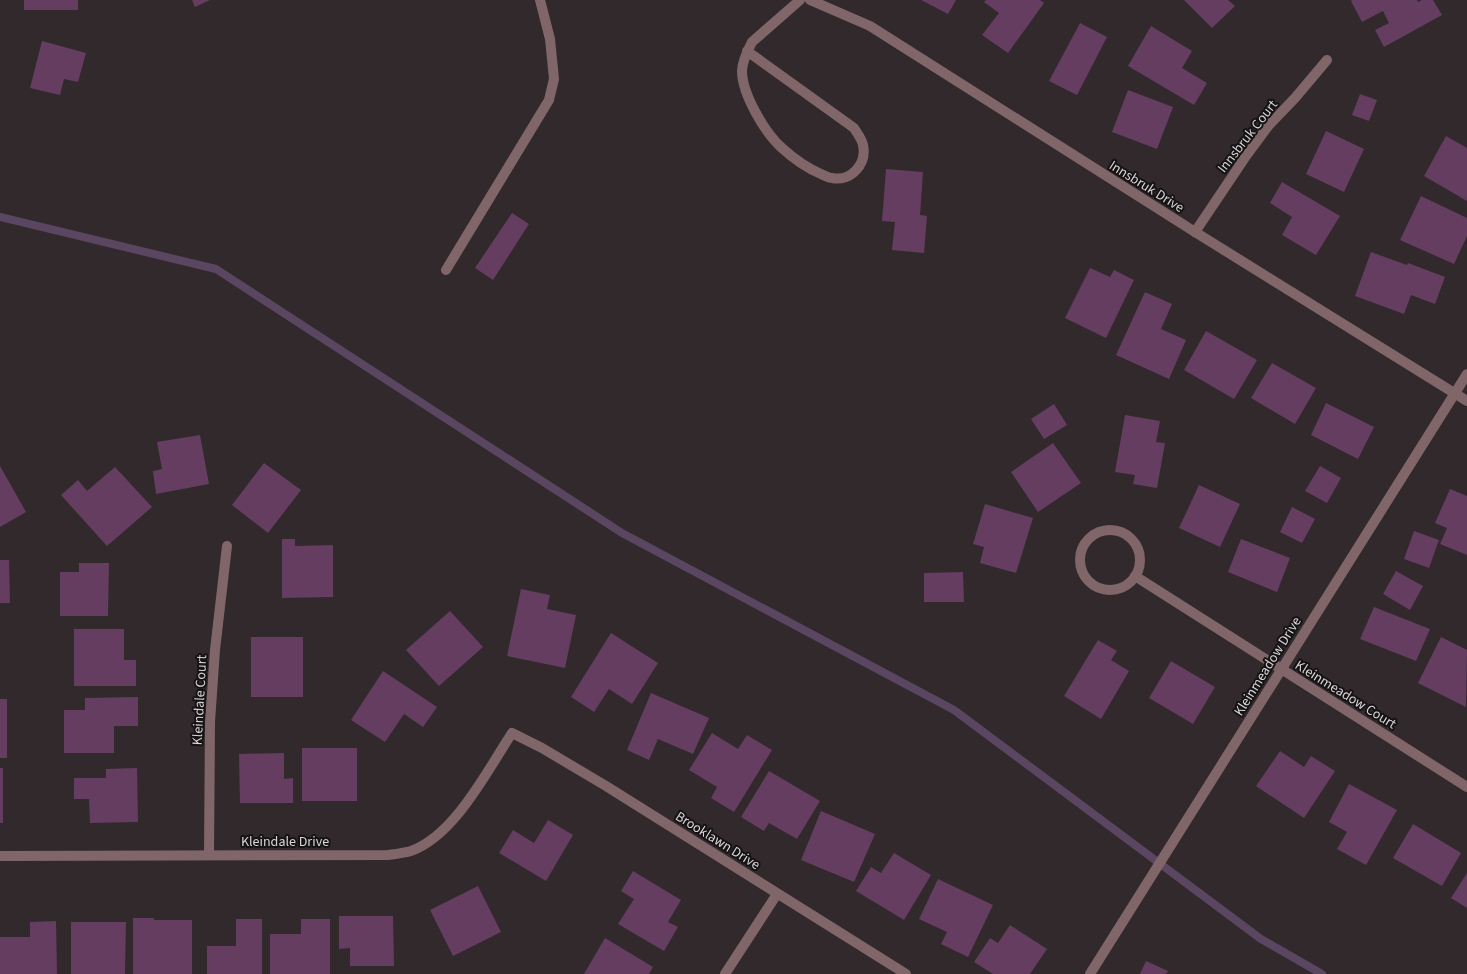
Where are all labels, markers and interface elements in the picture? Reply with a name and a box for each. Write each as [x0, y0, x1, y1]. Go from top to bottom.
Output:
street label: Innsbruk Court [1213, 96, 1283, 177]
street label: Innsbruk Drive [1105, 156, 1188, 218]
street label: Kleinmeadow Drive [1229, 613, 1306, 720]
street label: Kleindale Court [188, 654, 212, 746]
street label: Kleinmeadow Court [1291, 656, 1400, 734]
street label: Brooklawn Drive [671, 807, 764, 875]
street label: Kleindale Drive [241, 832, 329, 852]

